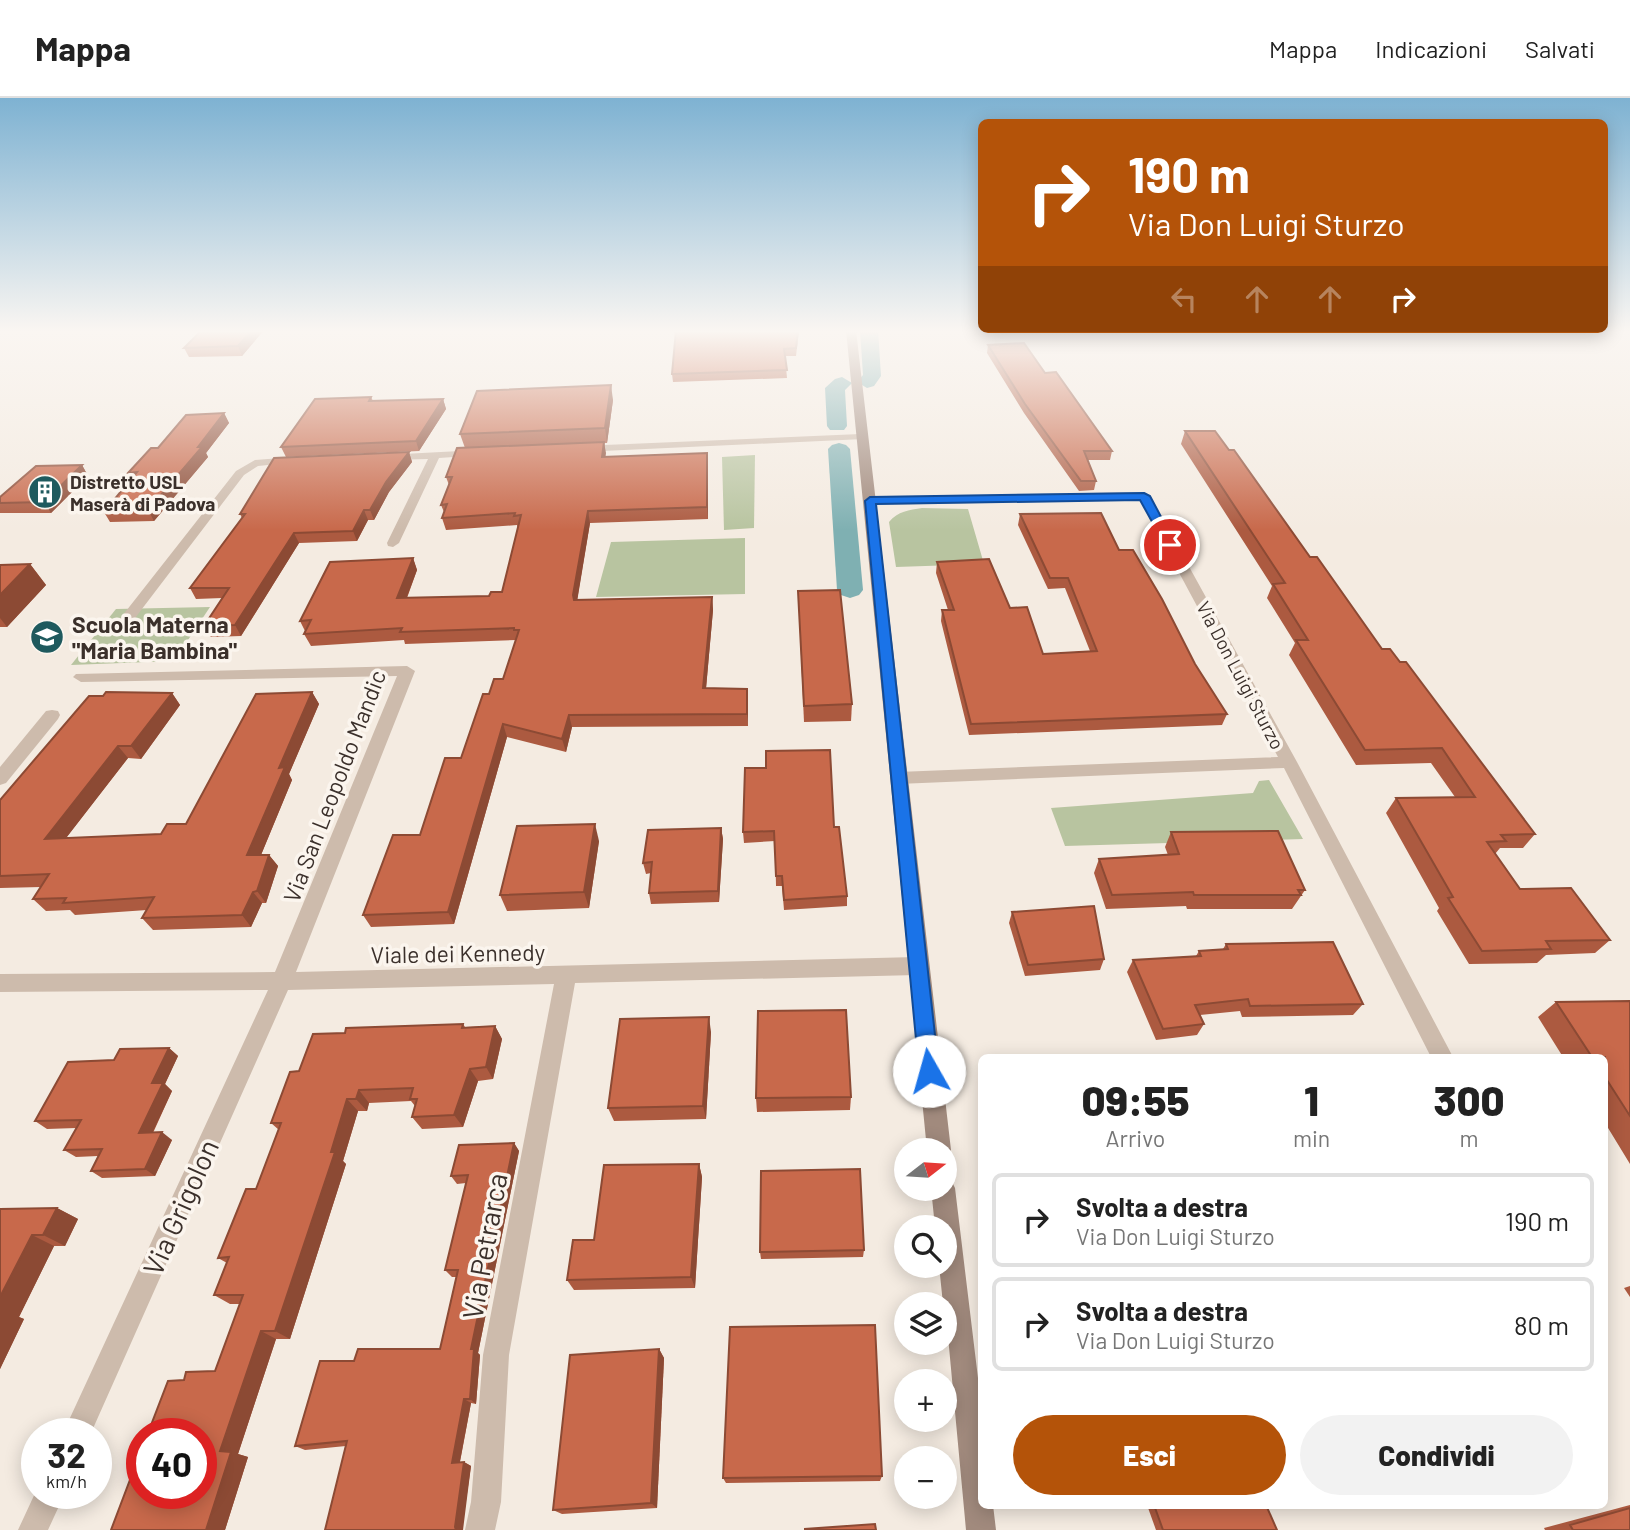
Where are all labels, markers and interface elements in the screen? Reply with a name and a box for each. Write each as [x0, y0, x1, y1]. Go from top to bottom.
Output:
text: Mappa [35, 28, 131, 68]
text: Mappa [1269, 34, 1337, 63]
text: Indicazioni [1375, 34, 1487, 63]
text: Salvati [1525, 34, 1595, 63]
text: 190 m [1128, 144, 1250, 203]
icon: right [1013, 147, 1104, 238]
text: Via Don Luigi Sturzo [1128, 204, 1405, 242]
icon: left [1165, 280, 1203, 318]
icon: ahead [1238, 280, 1276, 318]
icon: ahead [1311, 280, 1349, 318]
icon: right [1384, 280, 1422, 318]
place label: Distretto USL Maserà di Padova [70, 470, 215, 515]
building icon: Distretto USL Maserà di Padova [26, 473, 64, 511]
pin [1140, 515, 1200, 575]
icon: arrive [1151, 526, 1189, 564]
street label: Via Don Luigi Sturzo [1192, 597, 1290, 753]
place label: Scuola Materna "Maria Bambina" [72, 610, 237, 664]
school or university icon: Scuola Materna "Maria Bambina" [28, 618, 66, 656]
street label: Via San Leopoldo Mandic [277, 666, 391, 906]
street label: Viale dei Kennedy [370, 937, 546, 969]
position arrow [892, 1034, 966, 1108]
text: 09:55 [1081, 1074, 1189, 1124]
text: 1 [1304, 1074, 1319, 1124]
text: 300 [1434, 1074, 1505, 1124]
text: Arrivo [1106, 1124, 1165, 1152]
text: min [1293, 1124, 1330, 1152]
text: m [1460, 1124, 1479, 1152]
street label: Via Grigolon [135, 1134, 225, 1280]
north arrow [894, 1138, 957, 1200]
map controls [894, 1138, 957, 1509]
street label: Via Petrarca [454, 1170, 514, 1322]
text: Svolta a destra [1076, 1191, 1248, 1222]
icon: right [1017, 1201, 1055, 1239]
text: 190 m [1505, 1205, 1569, 1236]
button: search [894, 1215, 957, 1278]
text: Via Don Luigi Sturzo [1076, 1222, 1275, 1250]
button: layers [894, 1292, 957, 1355]
text: Svolta a destra [1076, 1295, 1248, 1326]
icon: right [1017, 1305, 1055, 1343]
text: 80 m [1514, 1309, 1569, 1340]
text: Via Don Luigi Sturzo [1076, 1326, 1275, 1354]
button: + [894, 1369, 957, 1432]
button: Esci [1013, 1415, 1286, 1495]
button: Condividi [1300, 1415, 1573, 1495]
speed limit sign: 40 [126, 1418, 217, 1509]
text: 32 [47, 1433, 86, 1475]
button: − [894, 1446, 957, 1509]
text: km/h [46, 1470, 87, 1492]

